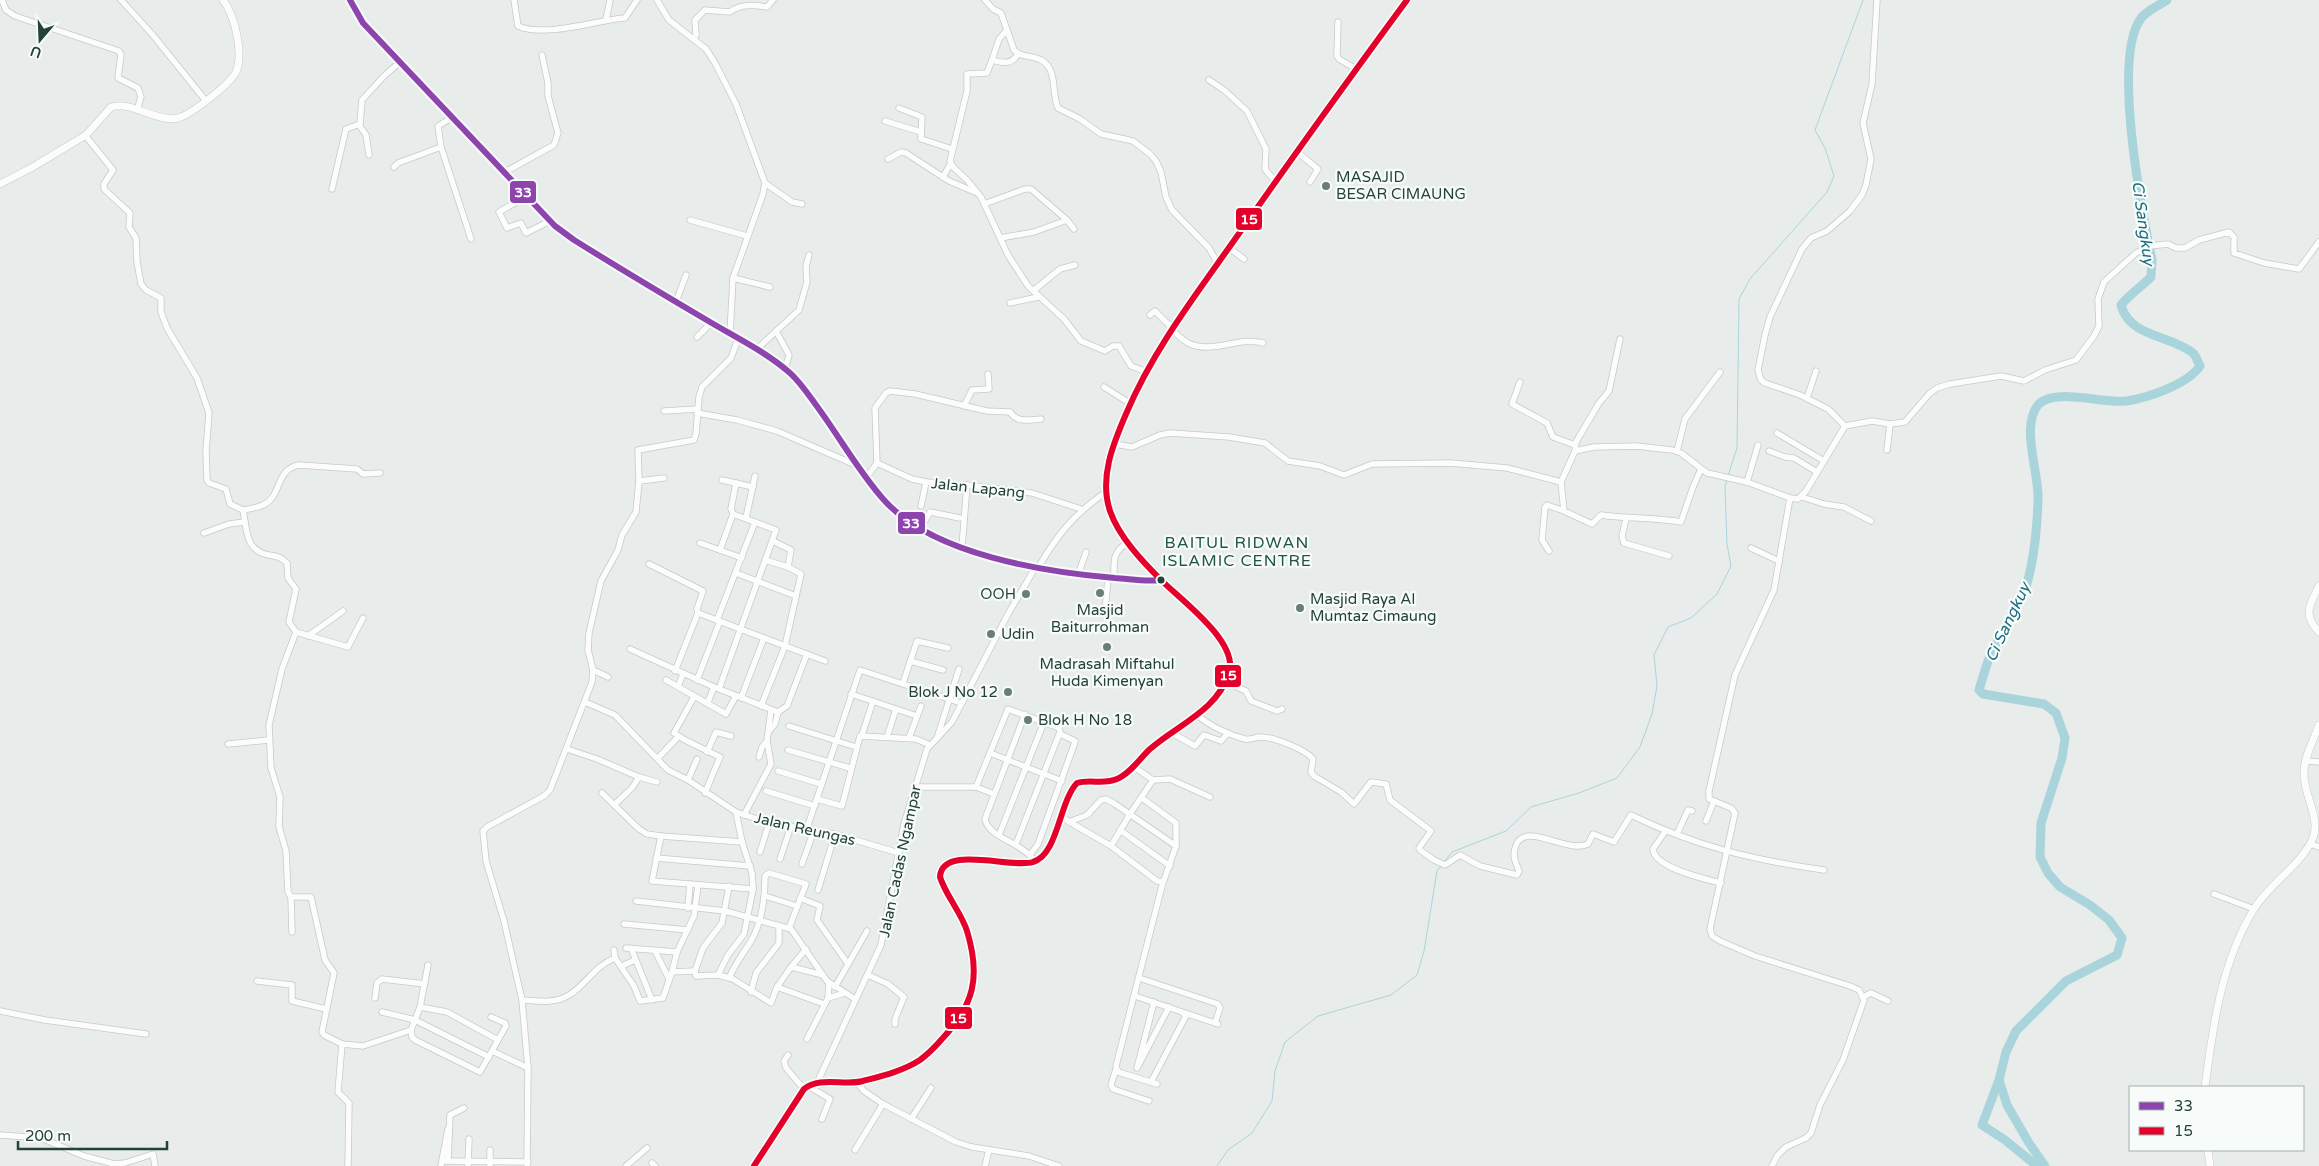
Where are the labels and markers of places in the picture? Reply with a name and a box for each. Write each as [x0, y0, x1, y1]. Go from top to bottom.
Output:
place label: MASAJID BESAR CIMAUNG [1336, 168, 1466, 203]
marker: MASAJID BESAR CIMAUNG [1320, 180, 1332, 192]
unlabelled marker [1156, 575, 1166, 585]
place label: OOH [980, 585, 1016, 603]
marker: Masjid Baiturrohman [1094, 587, 1106, 599]
marker: OOH [1020, 588, 1032, 600]
place label: Masjid Raya Al Mumtaz Cimaung [1310, 590, 1437, 625]
place label: Masjid Baiturrohman [1051, 601, 1149, 636]
marker: Masjid Raya Al Mumtaz Cimaung [1294, 602, 1306, 614]
place label: Udin [1001, 625, 1034, 643]
marker: Udin [985, 628, 997, 640]
marker: Madrasah Miftahul Huda Kimenyan [1101, 641, 1113, 653]
place label: Madrasah Miftahul Huda Kimenyan [1040, 655, 1175, 690]
place label: Blok J No 12 [908, 683, 998, 701]
marker: Blok J No 12 [1002, 686, 1014, 698]
place label: Blok H No 18 [1038, 711, 1132, 729]
marker: Blok H No 18 [1022, 714, 1034, 726]

